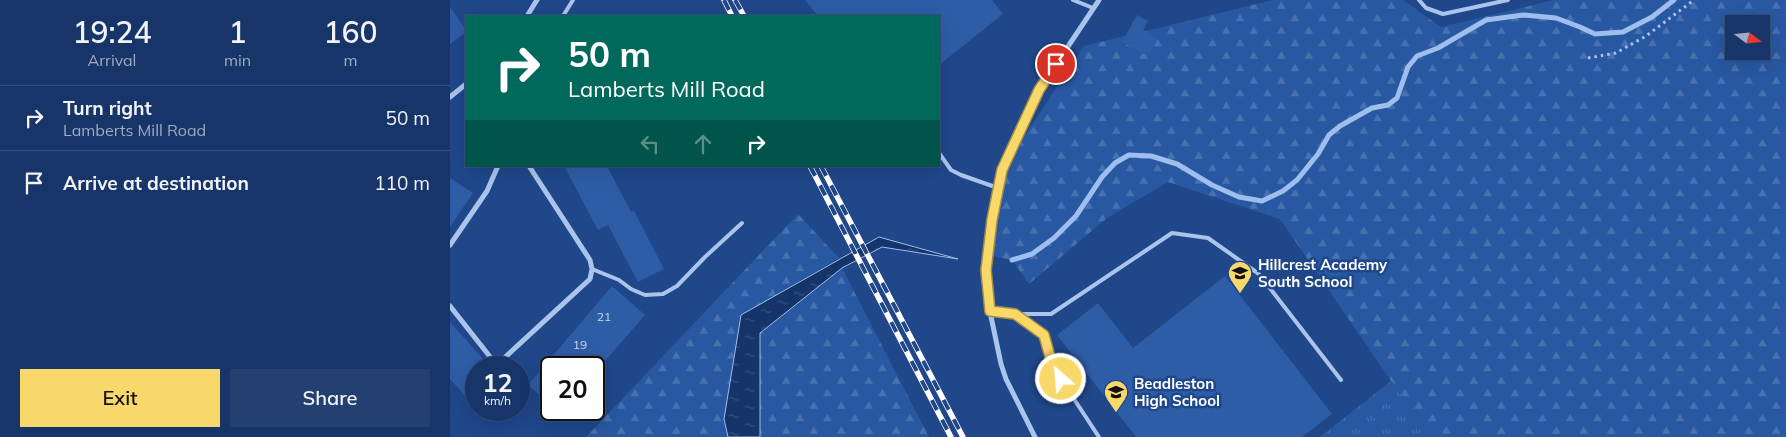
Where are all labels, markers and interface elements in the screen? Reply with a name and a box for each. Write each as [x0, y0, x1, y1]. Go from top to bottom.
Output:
text: 19:24 [72, 13, 152, 51]
text: 1 [229, 13, 247, 51]
text: 160 [324, 13, 378, 51]
north arrow [1725, 15, 1770, 60]
map controls [1725, 15, 1770, 60]
text: 50 m [568, 32, 651, 76]
icon: right [485, 35, 550, 100]
pin [1035, 43, 1077, 85]
text: Arrival [88, 50, 136, 70]
text: min [224, 50, 251, 70]
text: m [344, 50, 358, 70]
icon: arrive [1042, 50, 1070, 78]
text: Lamberts Mill Road [568, 75, 765, 103]
text: Turn right [63, 96, 152, 120]
icon: right [20, 104, 48, 132]
text: 50 m [386, 106, 430, 130]
text: Lamberts Mill Road [63, 120, 206, 140]
icon: left [636, 130, 664, 158]
icon: ahead [689, 130, 717, 158]
icon: right [742, 130, 770, 158]
icon: arrive [20, 169, 48, 197]
text: Arrive at destination [63, 171, 249, 195]
text: 110 m [374, 171, 430, 195]
place label: Hillcrest Academy South School [1258, 255, 1388, 291]
school or university icon: Hillcrest Academy South School [1227, 260, 1253, 294]
house number: 21 [597, 309, 611, 324]
house number: 19 [573, 337, 587, 352]
position arrow [1034, 352, 1086, 404]
speed limit sign: 20 [540, 356, 605, 421]
text: 12 [482, 367, 513, 398]
button: Exit [20, 369, 220, 427]
button: Share [230, 369, 430, 427]
place label: Beadleston High School [1134, 374, 1220, 410]
school or university icon: Beadleston High School [1103, 379, 1129, 413]
text: km/h [484, 393, 511, 408]

